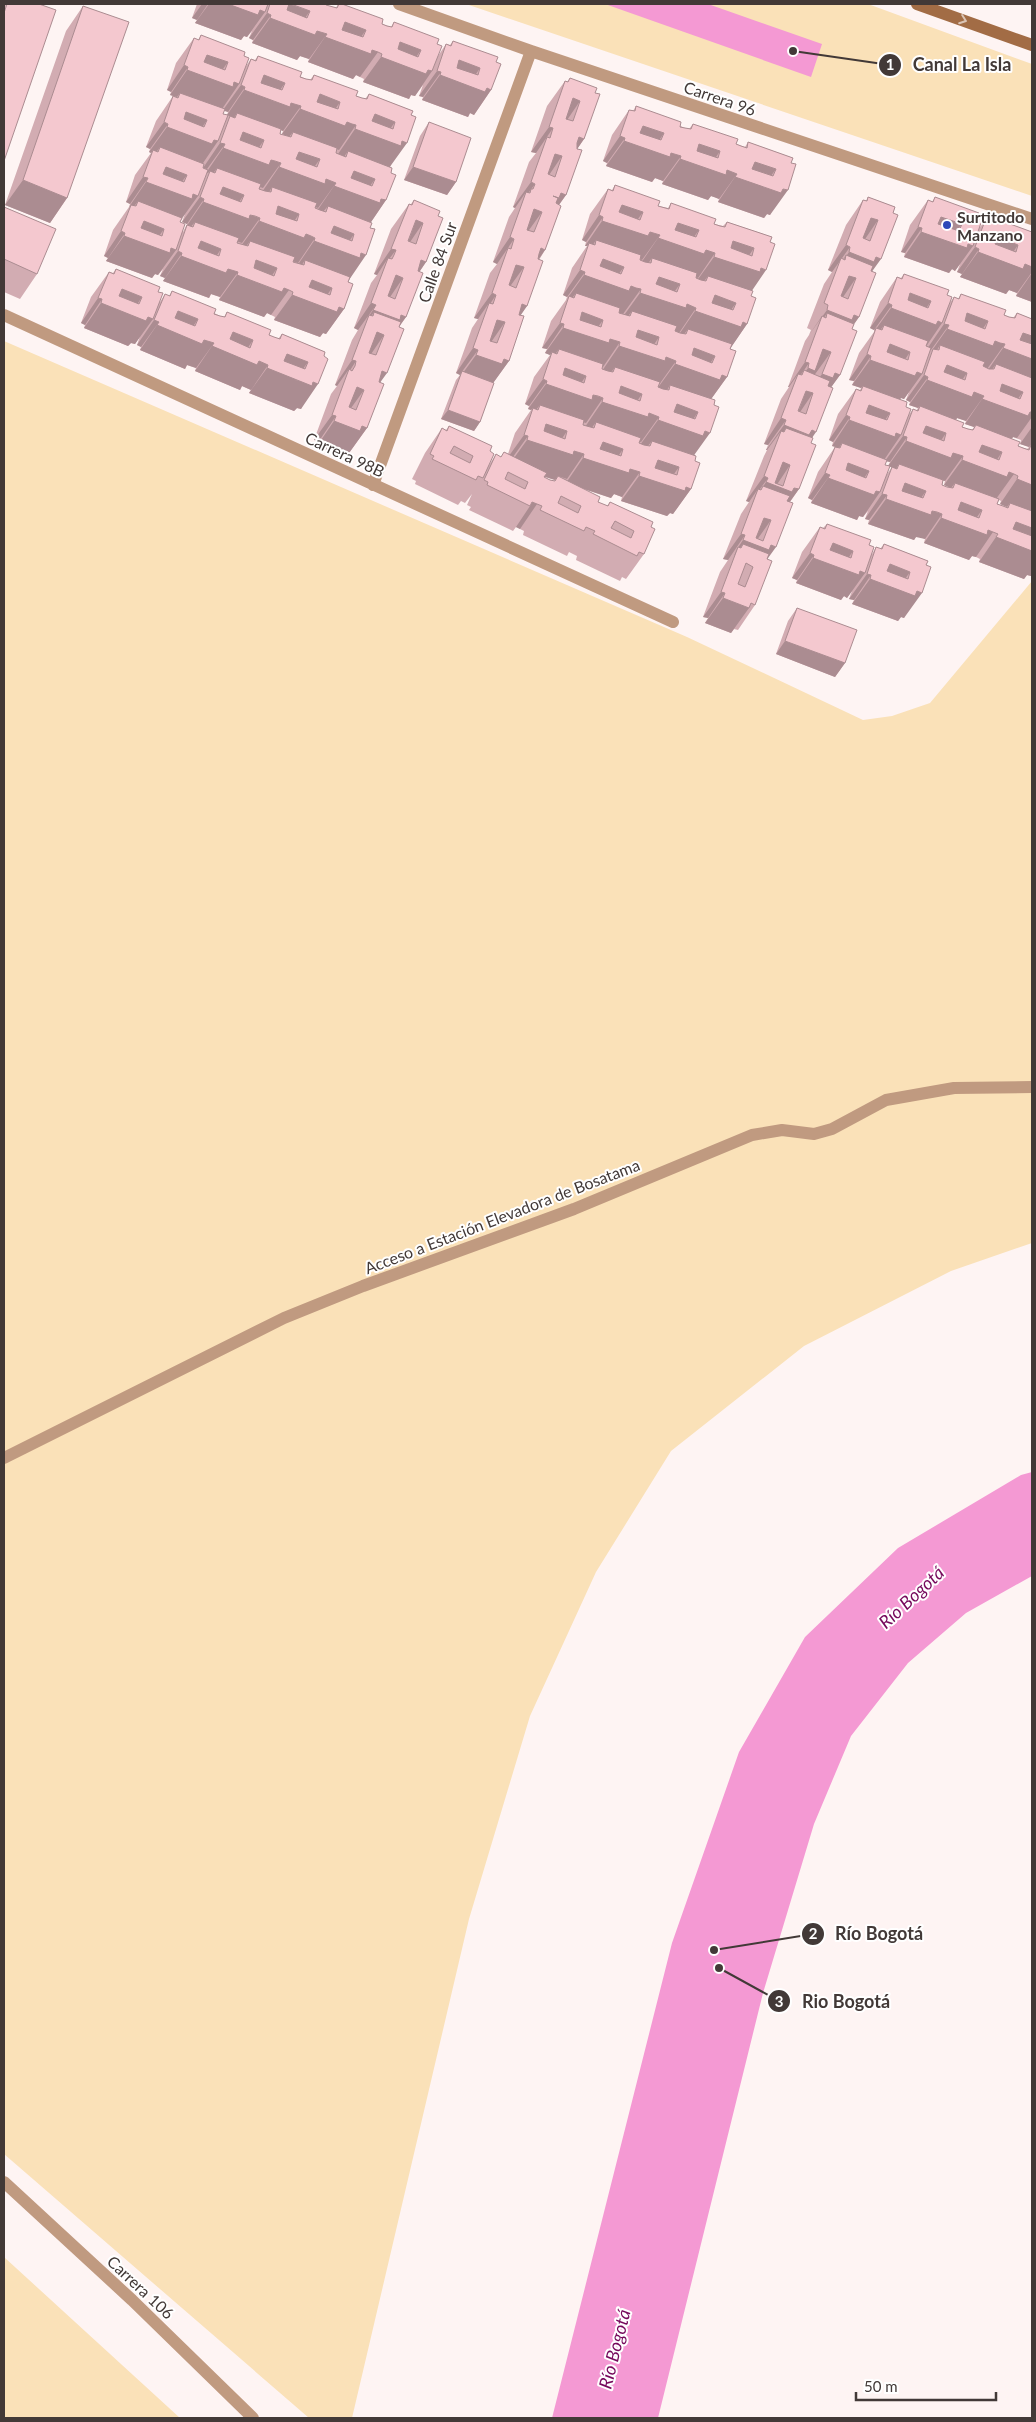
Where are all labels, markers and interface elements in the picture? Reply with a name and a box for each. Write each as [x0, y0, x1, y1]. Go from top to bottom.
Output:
one-way arrow [958, 14, 967, 24]
callout: Canal La Isla [877, 48, 1021, 81]
text: Canal La Isla [913, 53, 1011, 75]
text: 1 [886, 55, 894, 73]
street label: Carrera 96 [682, 77, 758, 119]
place label: Surtitodo Manzano [957, 207, 1024, 244]
street label: Calle 84 Sur [414, 219, 460, 305]
marker: Surtitodo Manzano [941, 219, 953, 231]
street label: Carrera 98B [302, 427, 388, 481]
street label: Acceso a Estación Elevadora de Bosatama [362, 1155, 642, 1277]
water label: Río Bogotá [874, 1561, 949, 1633]
callout: Río Bogotá [800, 1917, 933, 1950]
text: Río Bogotá [835, 1922, 923, 1944]
text: 2 [809, 1924, 818, 1942]
callout: Rio Bogotá [767, 1985, 900, 2018]
text: Rio Bogotá [802, 1990, 890, 2012]
text: 3 [775, 1992, 783, 2010]
street label: Carrera 106 [104, 2251, 178, 2323]
water label: Río Bogotá [594, 2306, 635, 2391]
scale bar [856, 2370, 996, 2402]
text: 50 m [864, 2377, 898, 2395]

